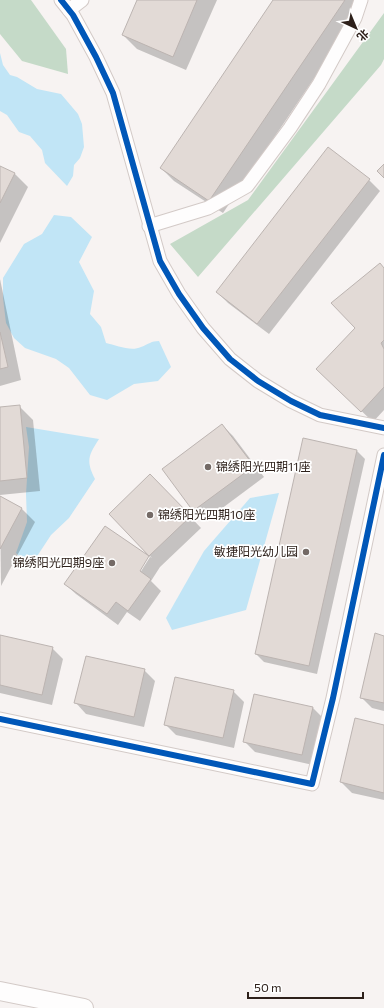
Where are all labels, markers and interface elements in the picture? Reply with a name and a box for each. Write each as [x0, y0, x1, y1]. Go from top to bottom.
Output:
north arrow [336, 8, 376, 48]
text: 北 [355, 27, 372, 44]
place label: 锦绣阳光四期11座 [216, 459, 310, 473]
marker: 锦绣阳光四期11座 [203, 462, 213, 472]
place label: 锦绣阳光四期10座 [158, 507, 255, 521]
marker: 锦绣阳光四期10座 [145, 510, 155, 520]
place label: 敏捷阳光幼儿园 [214, 544, 298, 558]
marker: 敏捷阳光幼儿园 [301, 547, 311, 557]
place label: 锦绣阳光四期9座 [13, 555, 104, 569]
marker: 锦绣阳光四期9座 [107, 558, 117, 568]
scale bar [248, 974, 363, 1000]
text: 50 m [254, 980, 282, 994]

